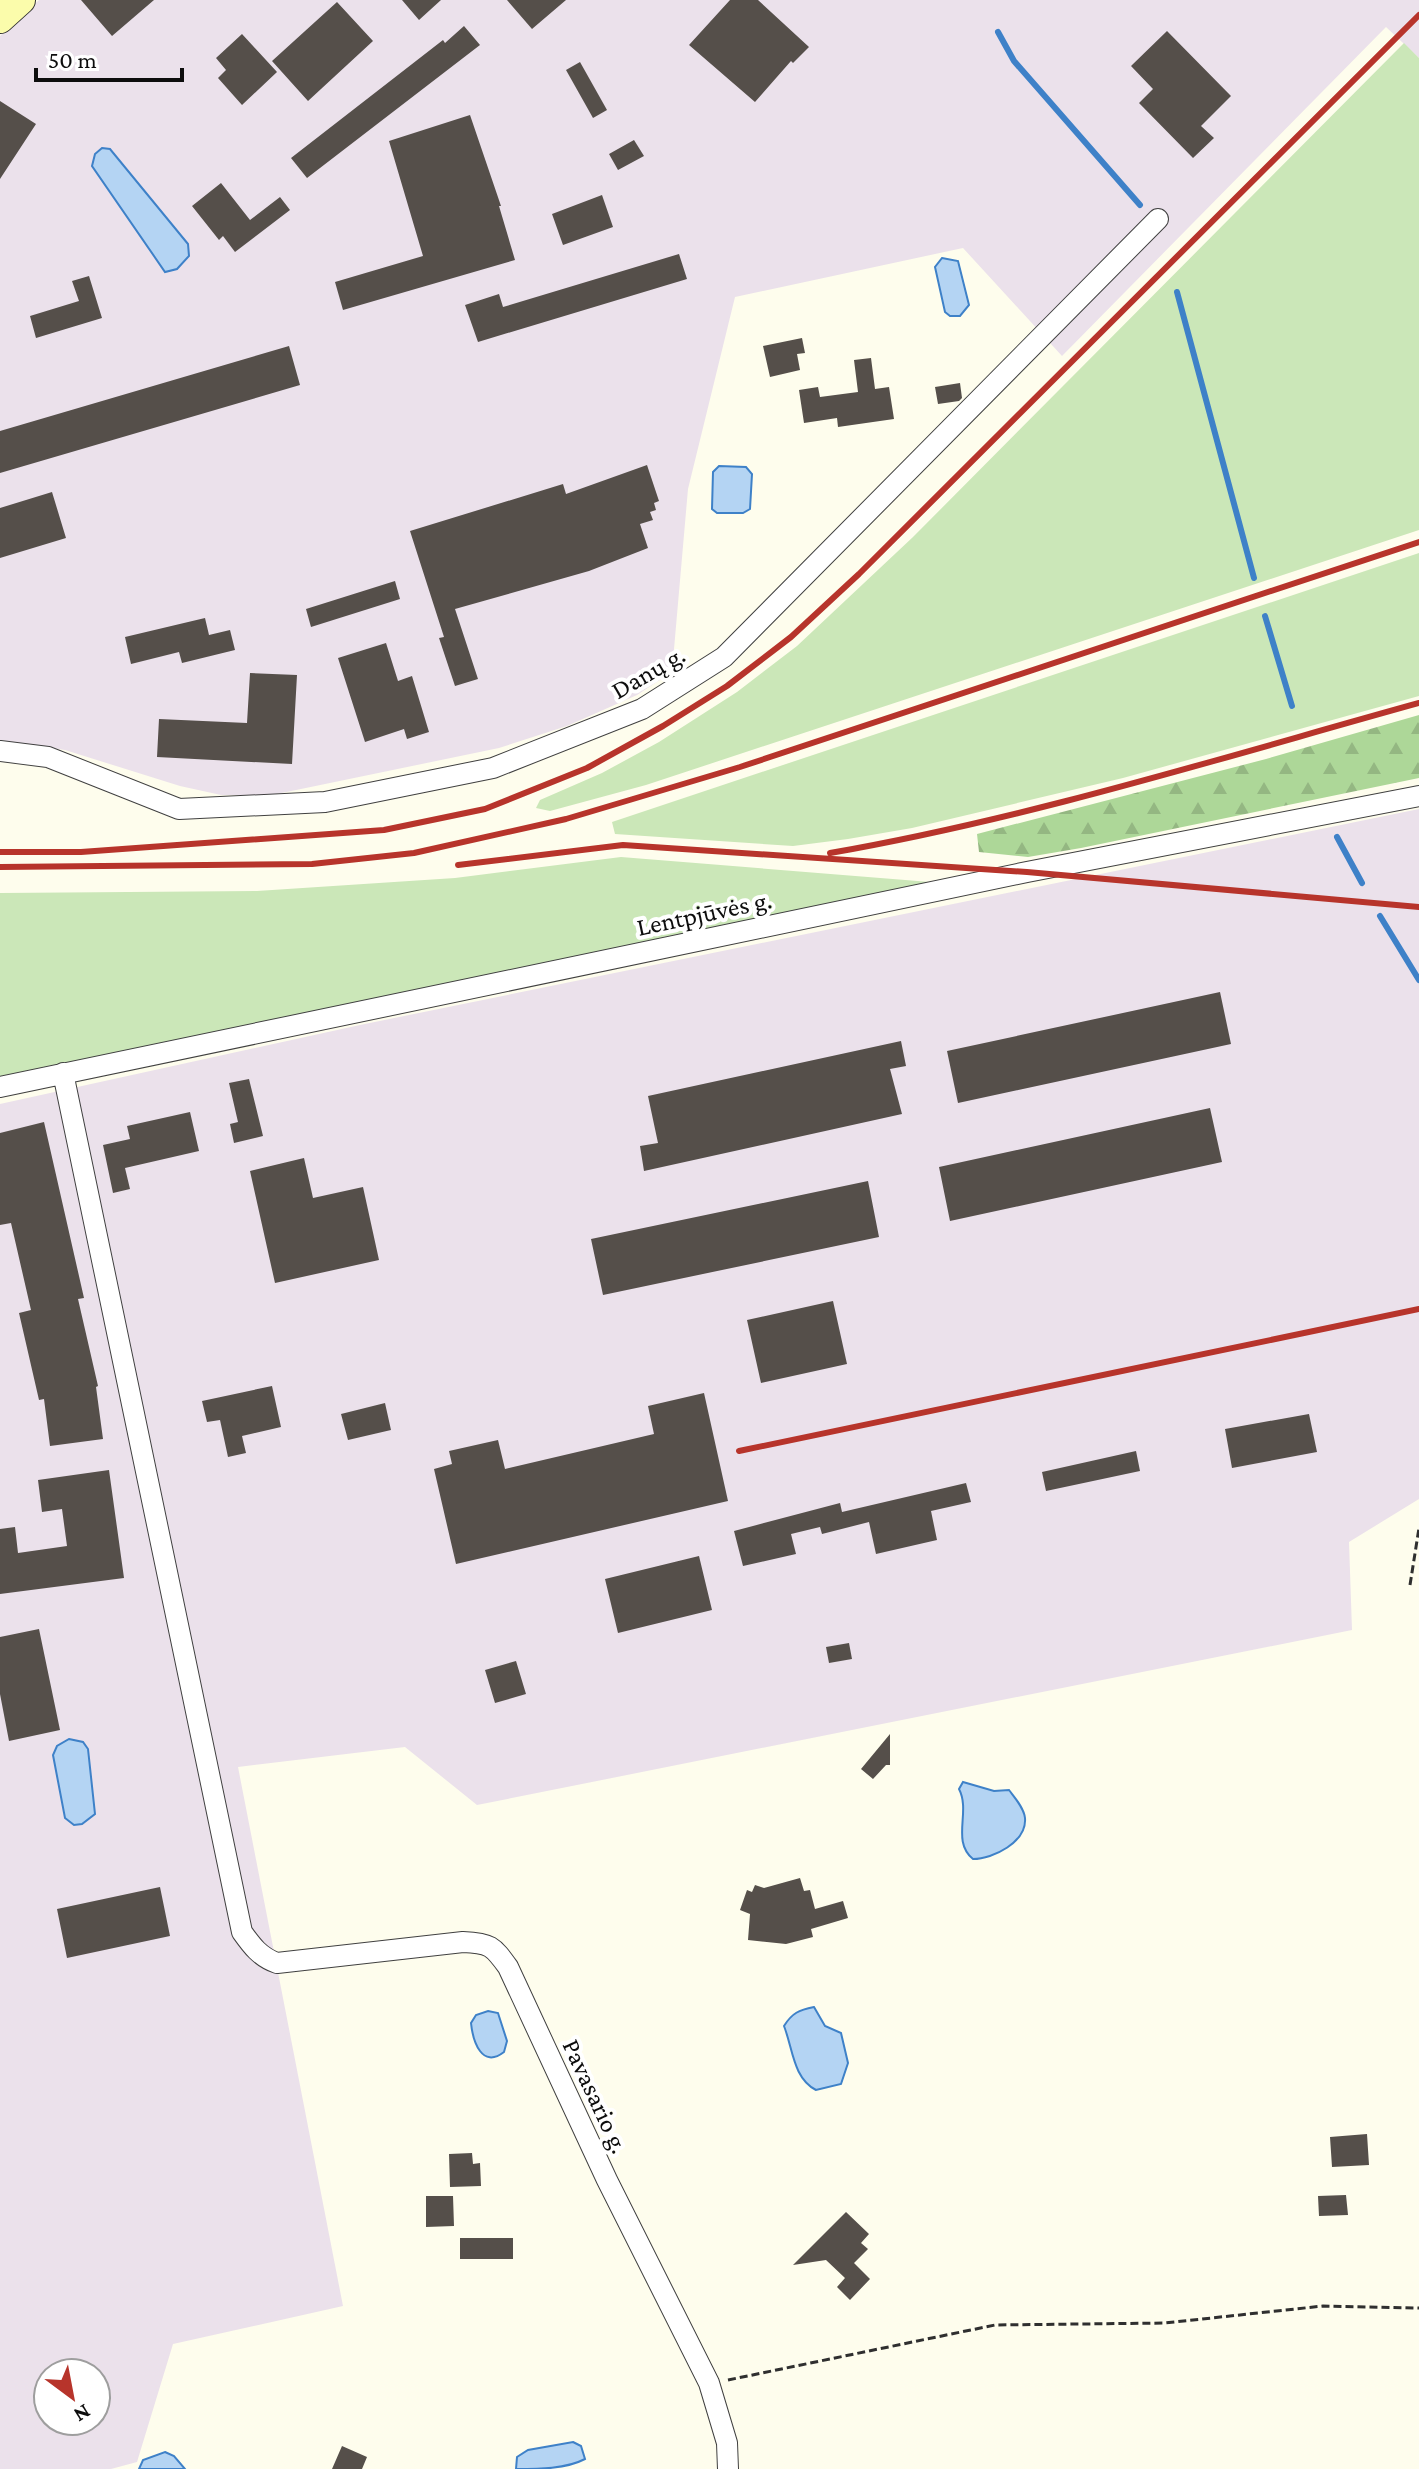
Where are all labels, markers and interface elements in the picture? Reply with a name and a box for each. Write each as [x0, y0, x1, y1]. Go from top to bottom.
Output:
scale bar [36, 32, 182, 82]
text: 50 m [48, 46, 97, 73]
street label: Danų g. [606, 640, 690, 705]
street label: Lentpjūvės g. [634, 885, 774, 942]
street label: Pavasario g. [556, 2035, 635, 2158]
north arrow [32, 2357, 112, 2437]
text: N [69, 2399, 95, 2428]

